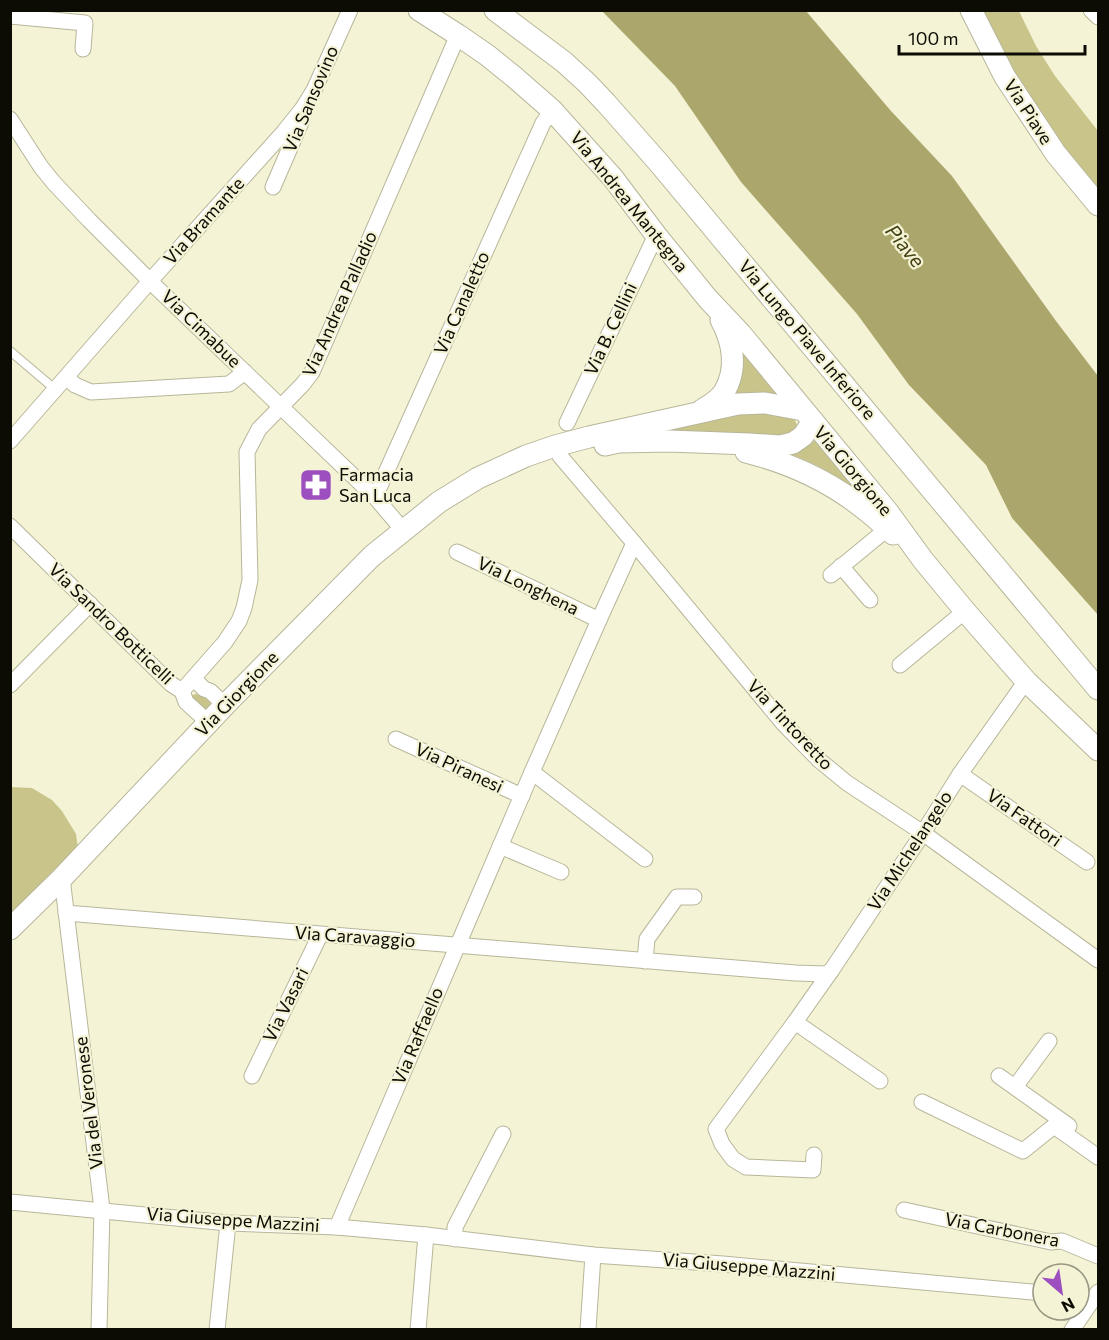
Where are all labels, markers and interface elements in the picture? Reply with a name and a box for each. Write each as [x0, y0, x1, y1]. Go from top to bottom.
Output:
scale bar [899, 18, 1085, 56]
text: 100 m [908, 27, 958, 49]
street label: Via Sansovino [278, 42, 342, 155]
street label: Via Piave [1000, 75, 1058, 148]
street label: Via Andrea Mantegna [566, 126, 693, 276]
street label: Via Bramante [158, 172, 248, 269]
water label: Piave [881, 219, 931, 272]
street label: Via Andrea Palladio [297, 227, 381, 380]
street label: Via Canaletto [429, 248, 494, 358]
street label: Via Lungo Piave Inferiore [734, 255, 881, 424]
street label: Via B. Cellini [579, 279, 641, 378]
street label: Via Cimabue [157, 285, 246, 372]
street label: Via Giorgione [810, 421, 898, 520]
place label: Farmacia San Luca [339, 463, 414, 506]
pharmacy icon: Farmacia San Luca [298, 467, 334, 503]
street label: Via Longhena [474, 551, 583, 619]
street label: Via Sandro Botticelli [45, 558, 179, 689]
street label: Via Giorgione [190, 646, 283, 741]
street label: Via Tintoretto [743, 674, 838, 774]
street label: Via Piranesi [412, 737, 507, 797]
street label: Via Fattori [983, 783, 1066, 851]
street label: Via Michelangelo [862, 786, 956, 915]
street label: Via Caravaggio [294, 921, 416, 951]
street label: Via Vasari [258, 964, 313, 1045]
street label: Via Raffaello [387, 984, 447, 1088]
street label: Via del Veronese [69, 1036, 107, 1171]
street label: Via Giuseppe Mazzini [146, 1202, 320, 1236]
street label: Via Carbonera [943, 1207, 1061, 1251]
street label: Via Giuseppe Mazzini [662, 1247, 837, 1285]
north arrow [1031, 1262, 1091, 1322]
text: N [1059, 1294, 1078, 1317]

